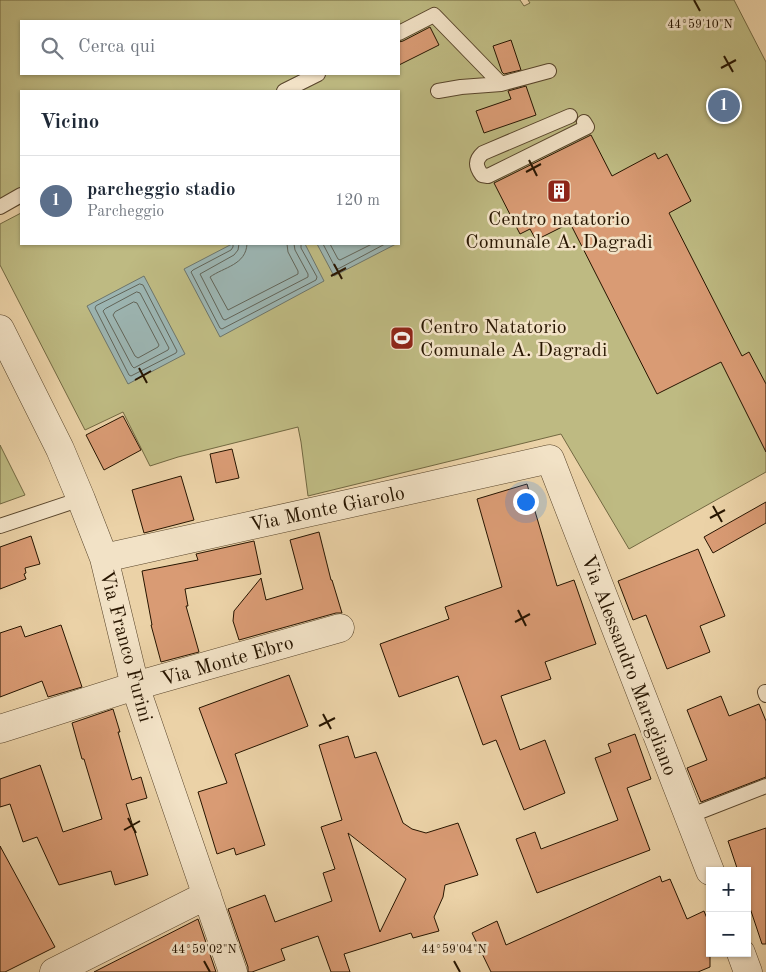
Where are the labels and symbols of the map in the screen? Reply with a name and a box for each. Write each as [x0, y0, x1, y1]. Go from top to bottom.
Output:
text: 44°59'10"N [667, 18, 733, 31]
pin: 1 [708, 87, 740, 125]
building icon: Centro natatorio Comunale A. Dagradi [546, 178, 572, 204]
place label: Centro natatorio Comunale A. Dagradi [465, 210, 653, 253]
place label: Centro Natatorio Comunale A. Dagradi [420, 318, 607, 361]
sports icon: Centro Natatorio Comunale A. Dagradi [389, 325, 415, 351]
street label: Via Monte Giarolo [248, 484, 407, 536]
your location [513, 489, 539, 515]
street label: Via Alessandro Maragliano [577, 553, 679, 779]
street label: Via Franco Furini [95, 569, 155, 724]
street label: Via Monte Ebro [159, 633, 296, 690]
text: 44°59'02"N [171, 943, 237, 956]
text: 44°59'04"N [421, 943, 487, 956]

